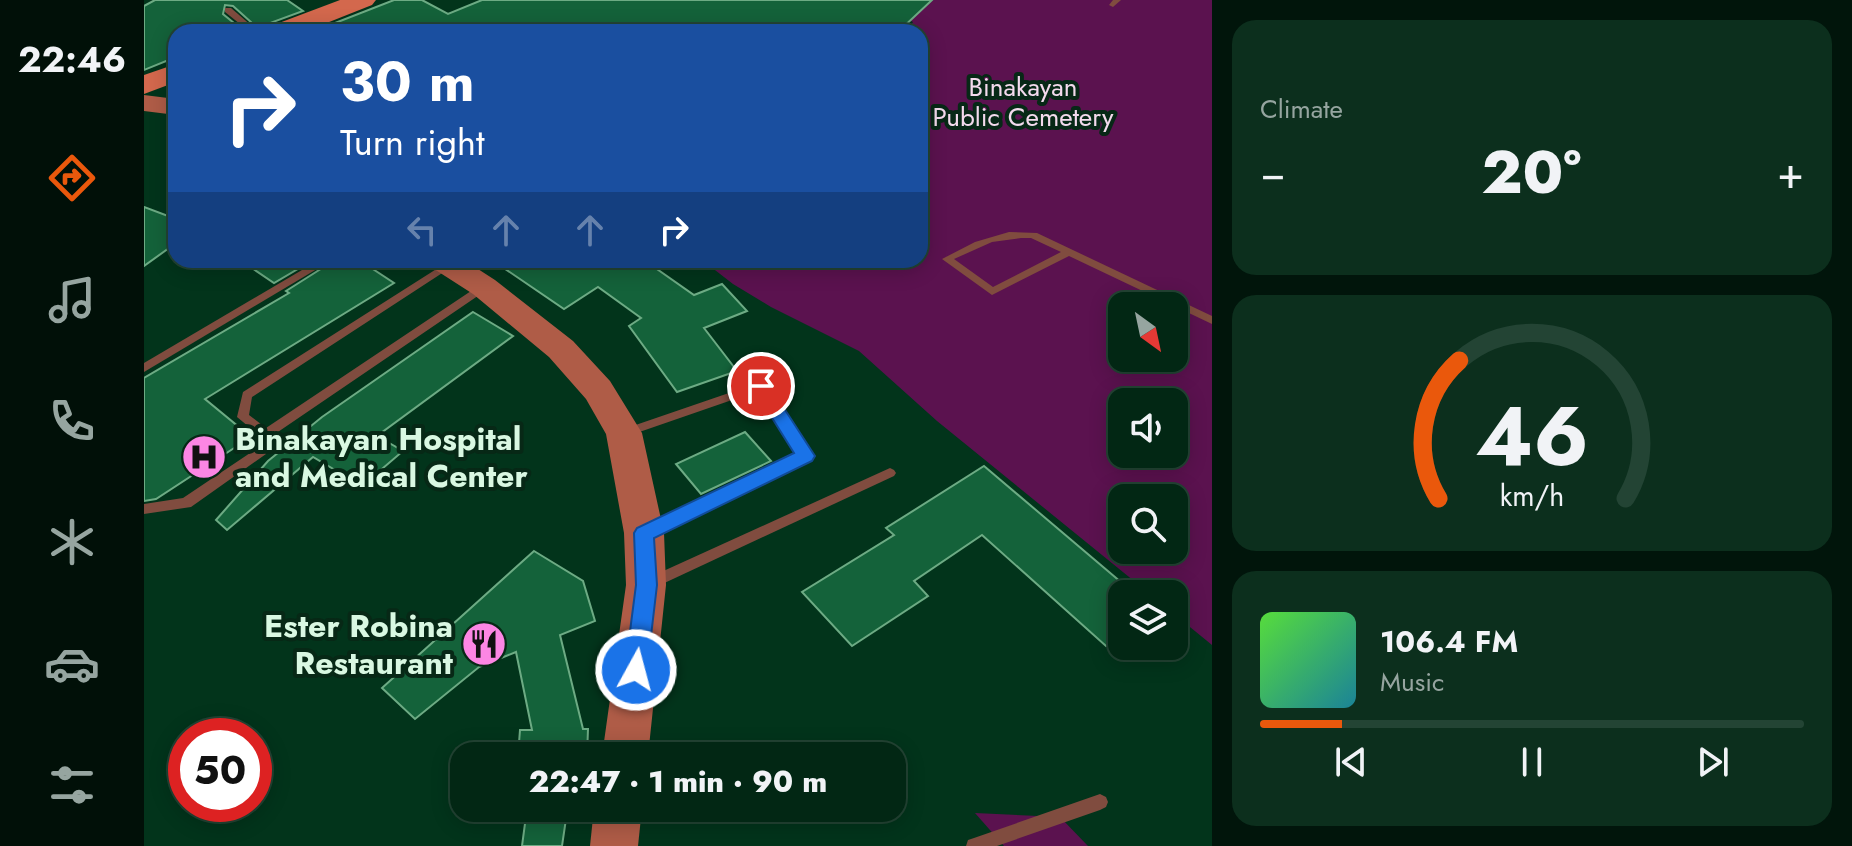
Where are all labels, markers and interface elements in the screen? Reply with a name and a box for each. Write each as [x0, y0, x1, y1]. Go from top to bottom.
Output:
text: 22:46 [18, 33, 126, 85]
text: 30 m [340, 41, 475, 122]
icon: right [208, 56, 312, 160]
park label: Binakayan Public Cemetery [933, 68, 1114, 136]
text: Climate [1260, 90, 1343, 128]
text: Turn right [340, 116, 485, 168]
text: 20° [1482, 129, 1581, 216]
text: − [1260, 141, 1286, 205]
text: + [1777, 141, 1804, 205]
icon: directions [44, 150, 100, 206]
icon: left [400, 208, 444, 252]
icon: ahead [484, 208, 528, 252]
icon: ahead [568, 208, 612, 252]
icon: right [652, 208, 696, 252]
icon: music [44, 272, 100, 328]
north arrow [1108, 292, 1188, 372]
map controls [1108, 292, 1188, 660]
pin [727, 352, 795, 420]
icon: arrive [739, 364, 783, 408]
text: 46 [1475, 376, 1589, 496]
button: sound [1108, 388, 1188, 468]
icon: phone [44, 393, 100, 449]
place label: Binakayan Hospital and Medical Center [235, 416, 528, 499]
hospital icon: Binakayan Hospital and Medical Center [180, 433, 228, 481]
text: km/h [1500, 475, 1564, 517]
button: search [1108, 484, 1188, 564]
icon: climate [44, 514, 100, 570]
button: layers [1108, 580, 1188, 660]
place label: Ester Robina Restaurant [264, 603, 454, 686]
restaurant icon: Ester Robina Restaurant [460, 620, 508, 668]
text: 106.4 FM [1380, 620, 1518, 663]
position arrow [594, 628, 678, 712]
icon: car [44, 636, 100, 692]
text: Music [1380, 663, 1444, 701]
speed limit sign: 50 [168, 718, 272, 822]
icon: previous [1329, 740, 1373, 784]
icon: pause [1510, 740, 1554, 784]
icon: next [1691, 740, 1735, 784]
icon: filters [44, 757, 100, 813]
text: 22:47 · 1 min · 90 m [529, 760, 827, 803]

